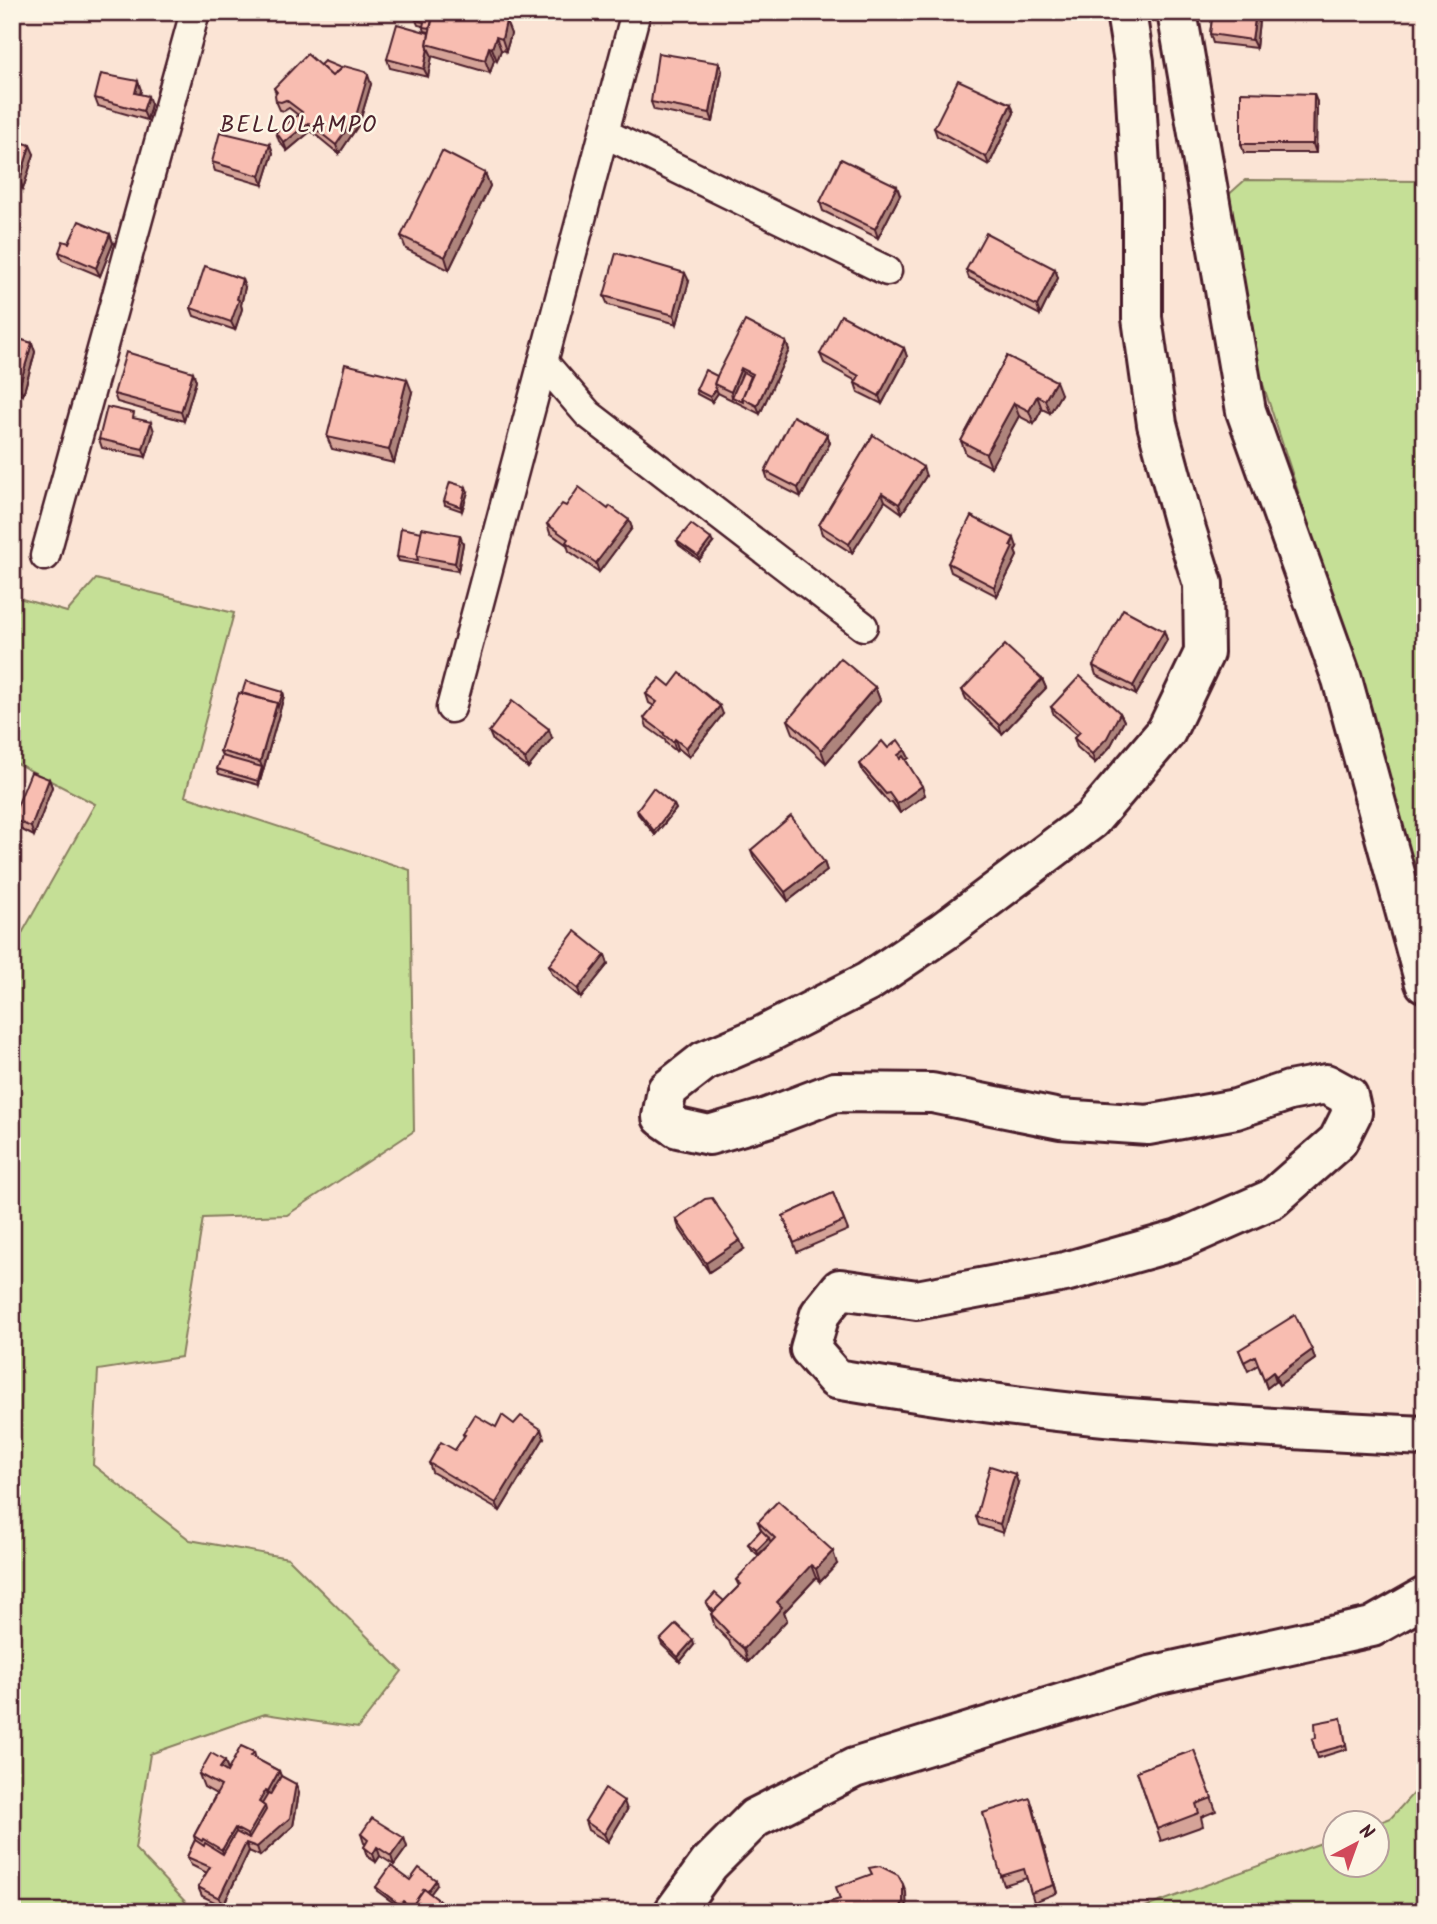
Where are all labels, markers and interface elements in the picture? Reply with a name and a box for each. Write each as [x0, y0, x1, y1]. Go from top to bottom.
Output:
district label: BELLOLAMPO [220, 108, 378, 144]
north arrow [1322, 1808, 1392, 1878]
text: N [1351, 1817, 1380, 1848]

